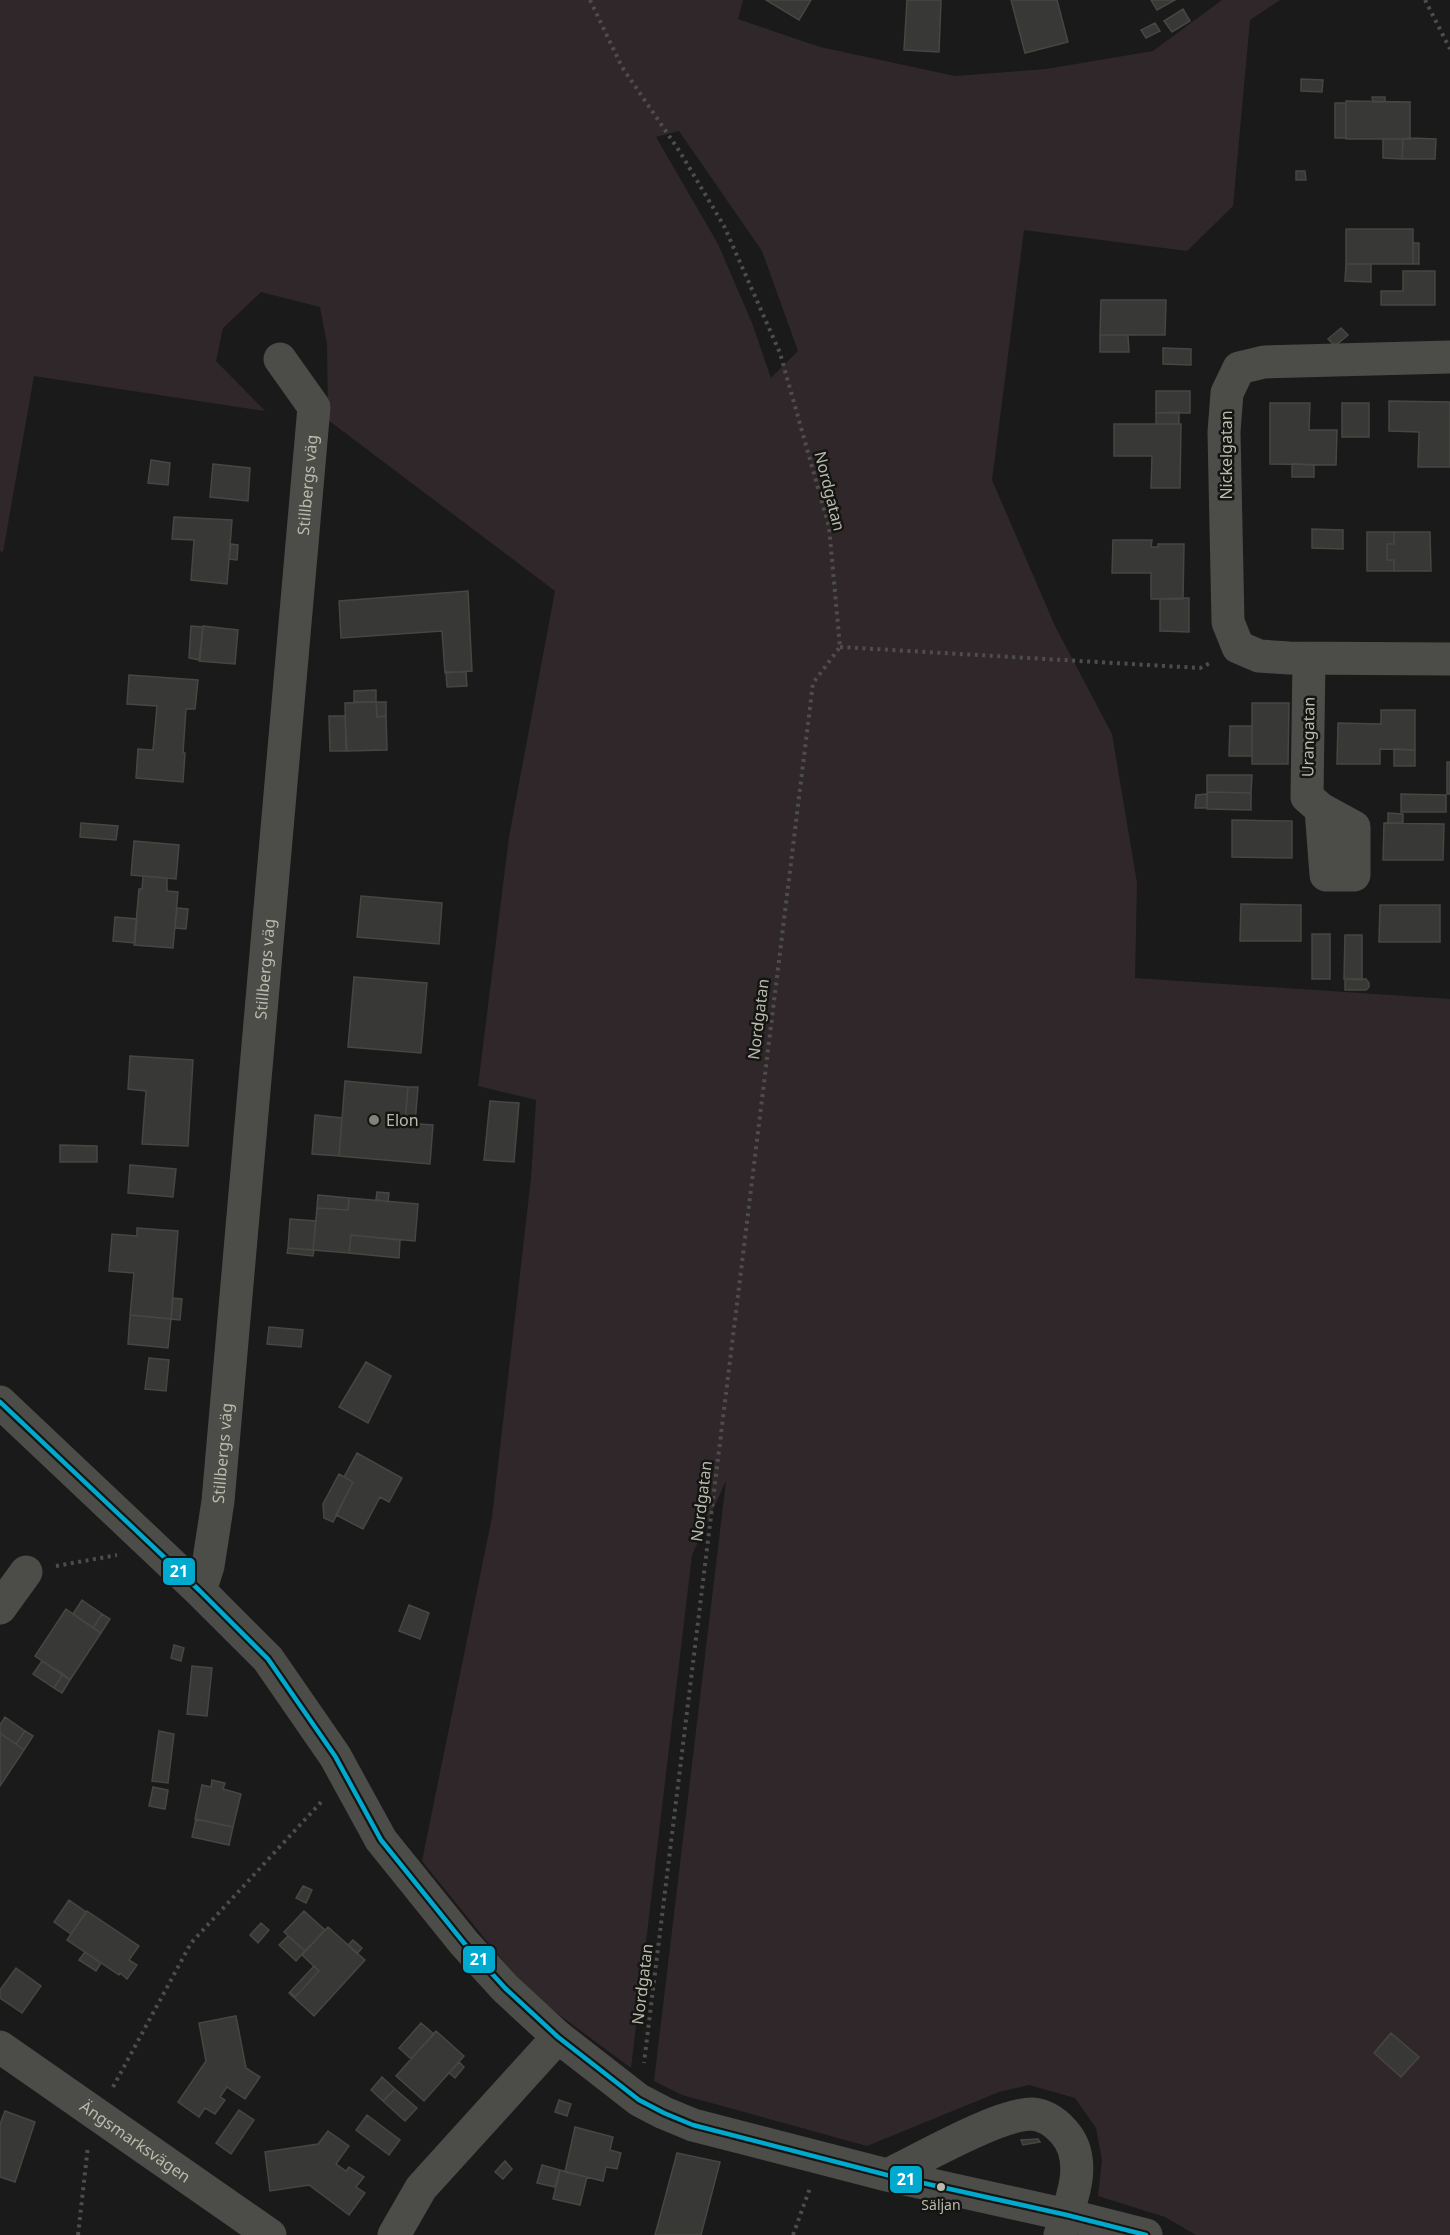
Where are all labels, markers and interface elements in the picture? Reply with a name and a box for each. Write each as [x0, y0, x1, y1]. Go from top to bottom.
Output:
street label: Nickelgatan [1215, 410, 1237, 500]
street label: Stillbergs väg [292, 434, 323, 536]
street label: Nordgatan [809, 449, 851, 533]
street label: Urangatan [1296, 697, 1320, 777]
street label: Stillbergs väg [249, 918, 280, 1020]
street label: Nordgatan [742, 977, 774, 1061]
place label: Elon [386, 1109, 419, 1131]
marker: Elon [367, 1113, 381, 1127]
street label: Stillbergs väg [207, 1402, 238, 1504]
street label: Nordgatan [685, 1459, 717, 1543]
line badge: 21 [162, 1557, 196, 1586]
text: 21 [170, 1560, 188, 1582]
street label: Nordgatan [626, 1942, 658, 2026]
line badge: 21 [462, 1945, 496, 1974]
text: 21 [470, 1948, 488, 1970]
street label: Ängsmarksvägen [76, 2095, 195, 2188]
line badge: 21 [889, 2165, 923, 2194]
text: 21 [897, 2168, 915, 2190]
marker: Säljan [935, 2181, 947, 2193]
place label: Säljan [921, 2195, 961, 2214]

